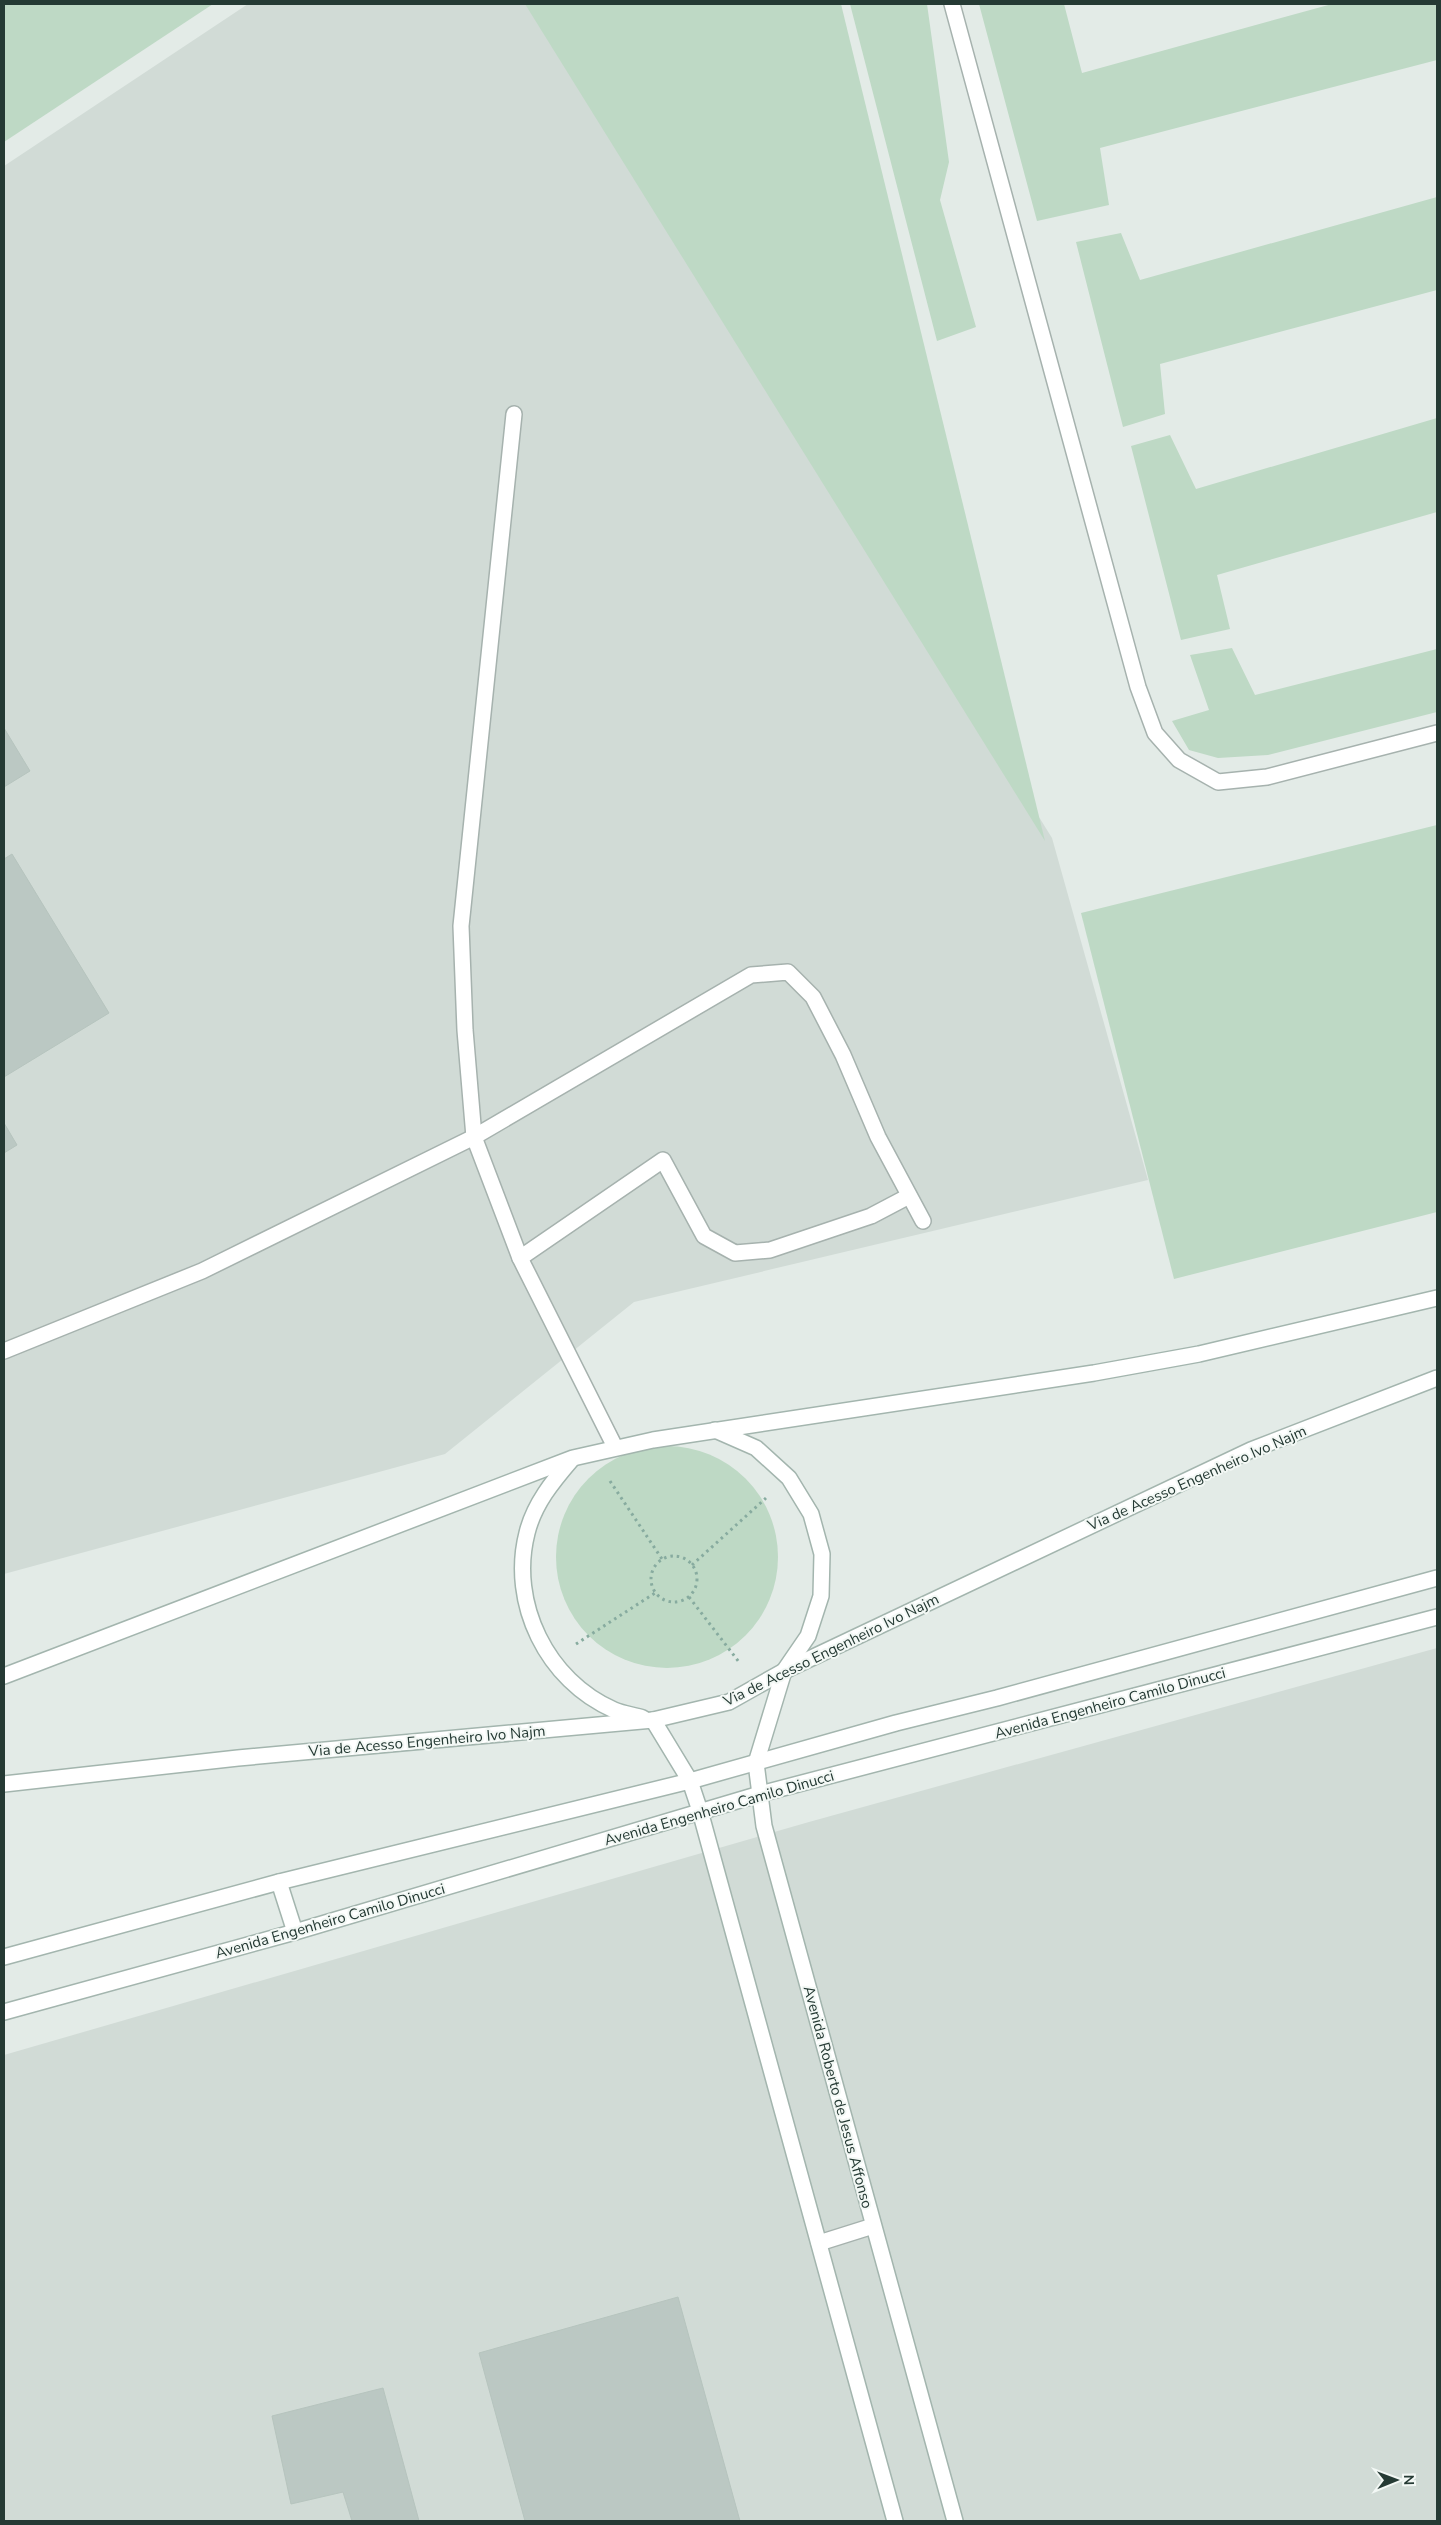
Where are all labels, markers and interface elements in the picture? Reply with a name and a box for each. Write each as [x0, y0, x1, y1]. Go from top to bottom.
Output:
street label: Via de Acesso Engenheiro Ivo Najm [1084, 1421, 1310, 1536]
street label: Via de Acesso Engenheiro Ivo Najm [719, 1589, 942, 1711]
street label: Avenida Engenheiro Camilo Dinucci [992, 1663, 1228, 1743]
street label: Via de Acesso Engenheiro Ivo Najm [307, 1721, 546, 1761]
street label: Avenida Engenheiro Camilo Dinucci [602, 1766, 836, 1850]
street label: Avenida Engenheiro Camilo Dinucci [213, 1879, 447, 1963]
street label: Avenida Roberto de Jesus Affonso [799, 1983, 877, 2211]
north arrow [1371, 2455, 1421, 2505]
text: N [1399, 2474, 1418, 2485]

